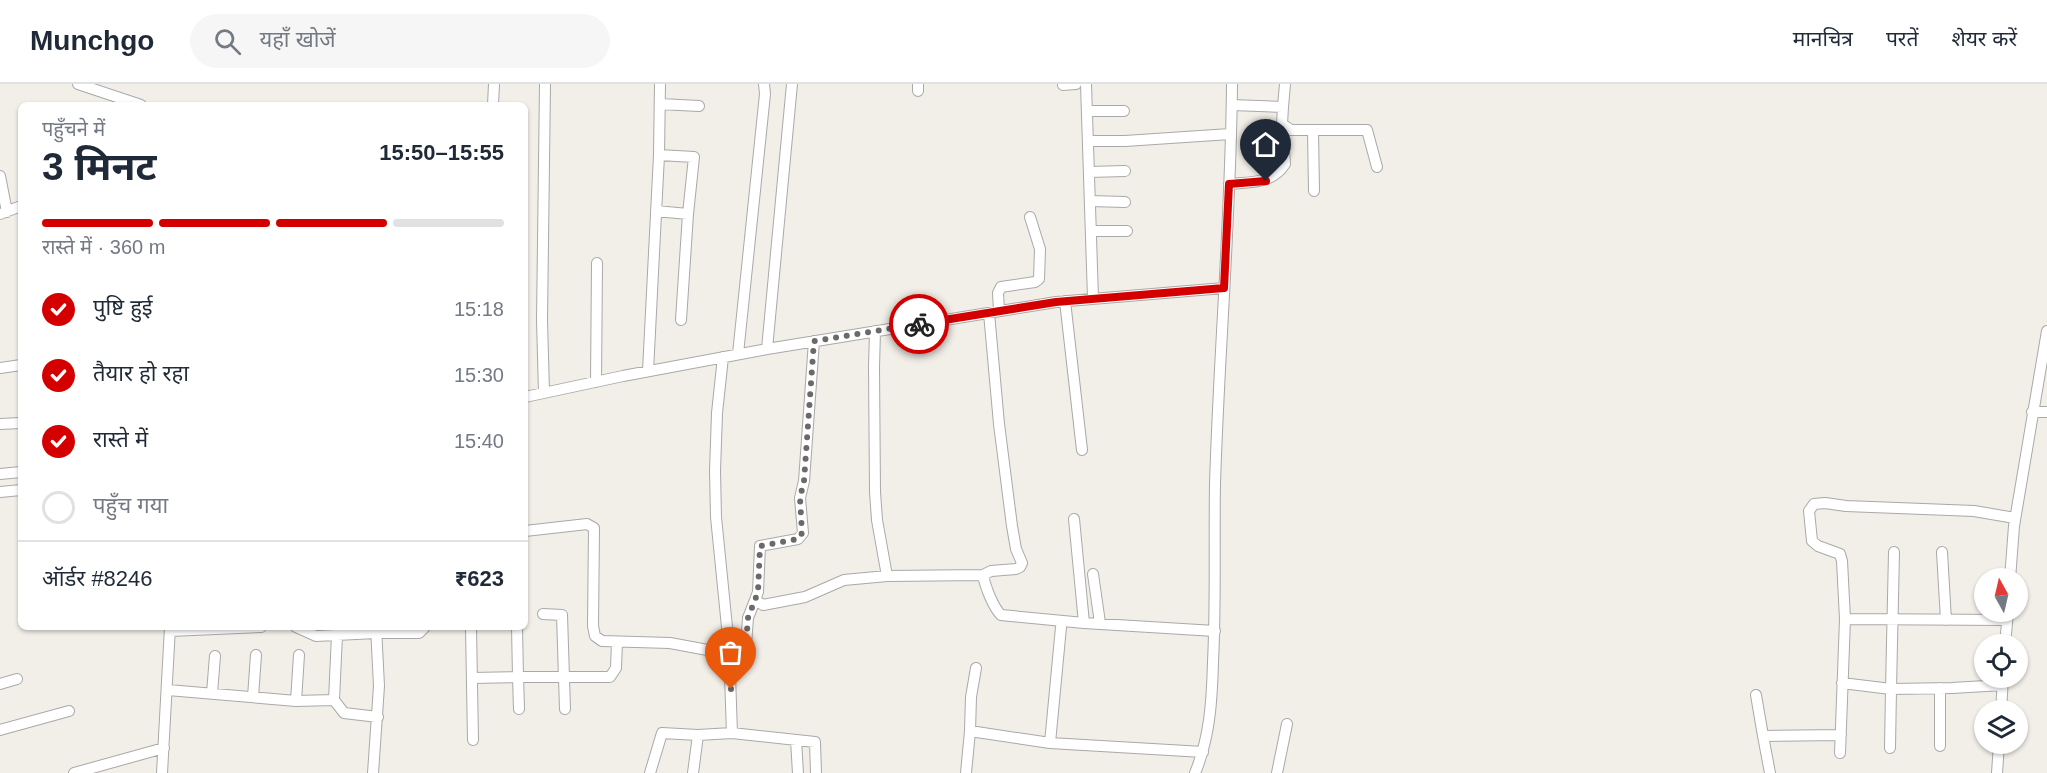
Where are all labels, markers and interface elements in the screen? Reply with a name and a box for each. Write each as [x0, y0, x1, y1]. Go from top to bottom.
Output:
search box [190, 14, 610, 68]
text: Munchgo [30, 25, 154, 56]
icon: search [211, 25, 244, 58]
text: यहाँ खोजें [259, 27, 336, 52]
text: मानचित्र [1793, 27, 1853, 50]
text: परतें [1886, 27, 1918, 50]
text: शेयर करें [1951, 27, 2017, 50]
text: पहुँचने में [42, 118, 105, 140]
pin [1240, 119, 1291, 181]
icon: home [1249, 128, 1282, 161]
text: 15:50–15:55 [379, 140, 504, 165]
text: 3 मिनट [42, 145, 156, 188]
text: रास्ते में · 360 m [42, 236, 165, 258]
icon: check [42, 293, 75, 326]
courier [889, 294, 949, 354]
text: पुष्टि हुई [93, 295, 153, 320]
text: 15:18 [454, 298, 504, 320]
icon: bike [903, 308, 936, 341]
icon: check [42, 359, 75, 392]
text: तैयार हो रहा [93, 361, 189, 386]
text: 15:30 [454, 364, 504, 386]
icon: check [42, 425, 75, 458]
text: रास्ते में [93, 427, 148, 452]
text: 15:40 [454, 430, 504, 452]
text: पहुँच गया [93, 493, 168, 518]
text: ऑर्डर #8246 [42, 566, 153, 591]
text: ₹623 [455, 566, 504, 591]
north arrow [1974, 568, 2028, 622]
map controls [1974, 568, 2028, 754]
pin [705, 627, 756, 689]
button: locate [1974, 634, 2028, 688]
icon: bag [714, 636, 747, 669]
button: layers [1974, 700, 2028, 754]

